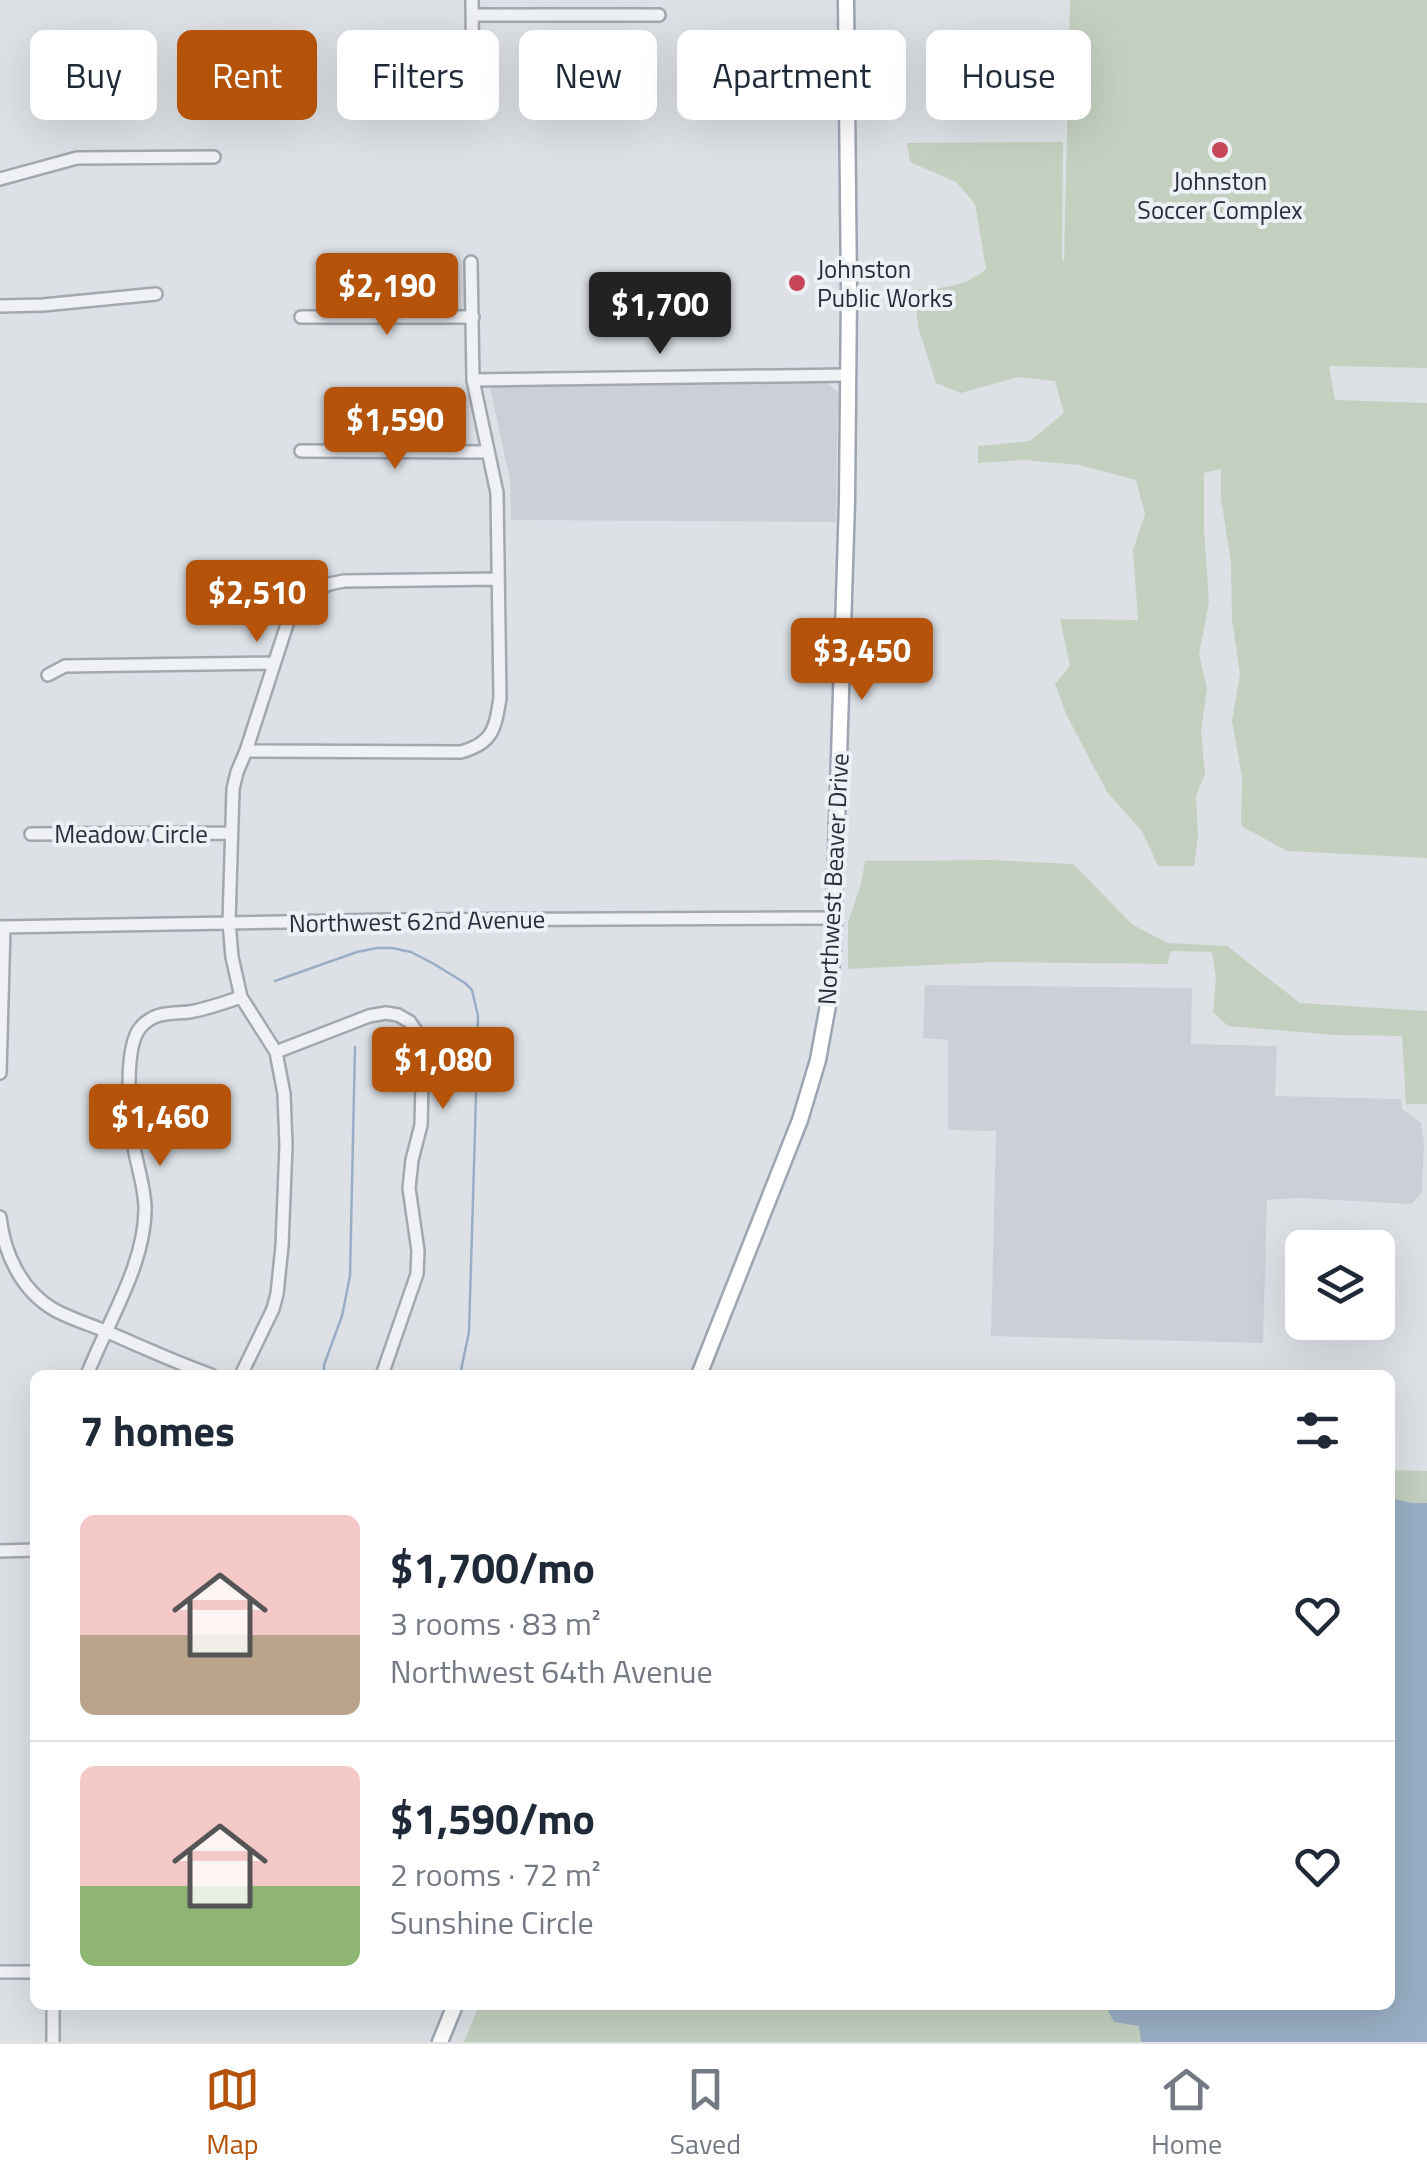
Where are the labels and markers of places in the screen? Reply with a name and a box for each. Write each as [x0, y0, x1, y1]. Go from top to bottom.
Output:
marker: Johnston Soccer Complex [1209, 139, 1231, 161]
place label: Johnston Soccer Complex [1137, 162, 1303, 229]
place label: Johnston Public Works [817, 250, 953, 317]
pin: $2,190 [306, 253, 468, 338]
pin: $1,700 [579, 272, 741, 357]
marker: Johnston Public Works [786, 272, 808, 294]
pin: $1,590 [314, 387, 476, 472]
pin: $2,510 [176, 560, 338, 645]
pin: $3,450 [781, 618, 943, 703]
pin: $1,080 [362, 1027, 524, 1112]
pin: $1,460 [79, 1084, 241, 1169]

